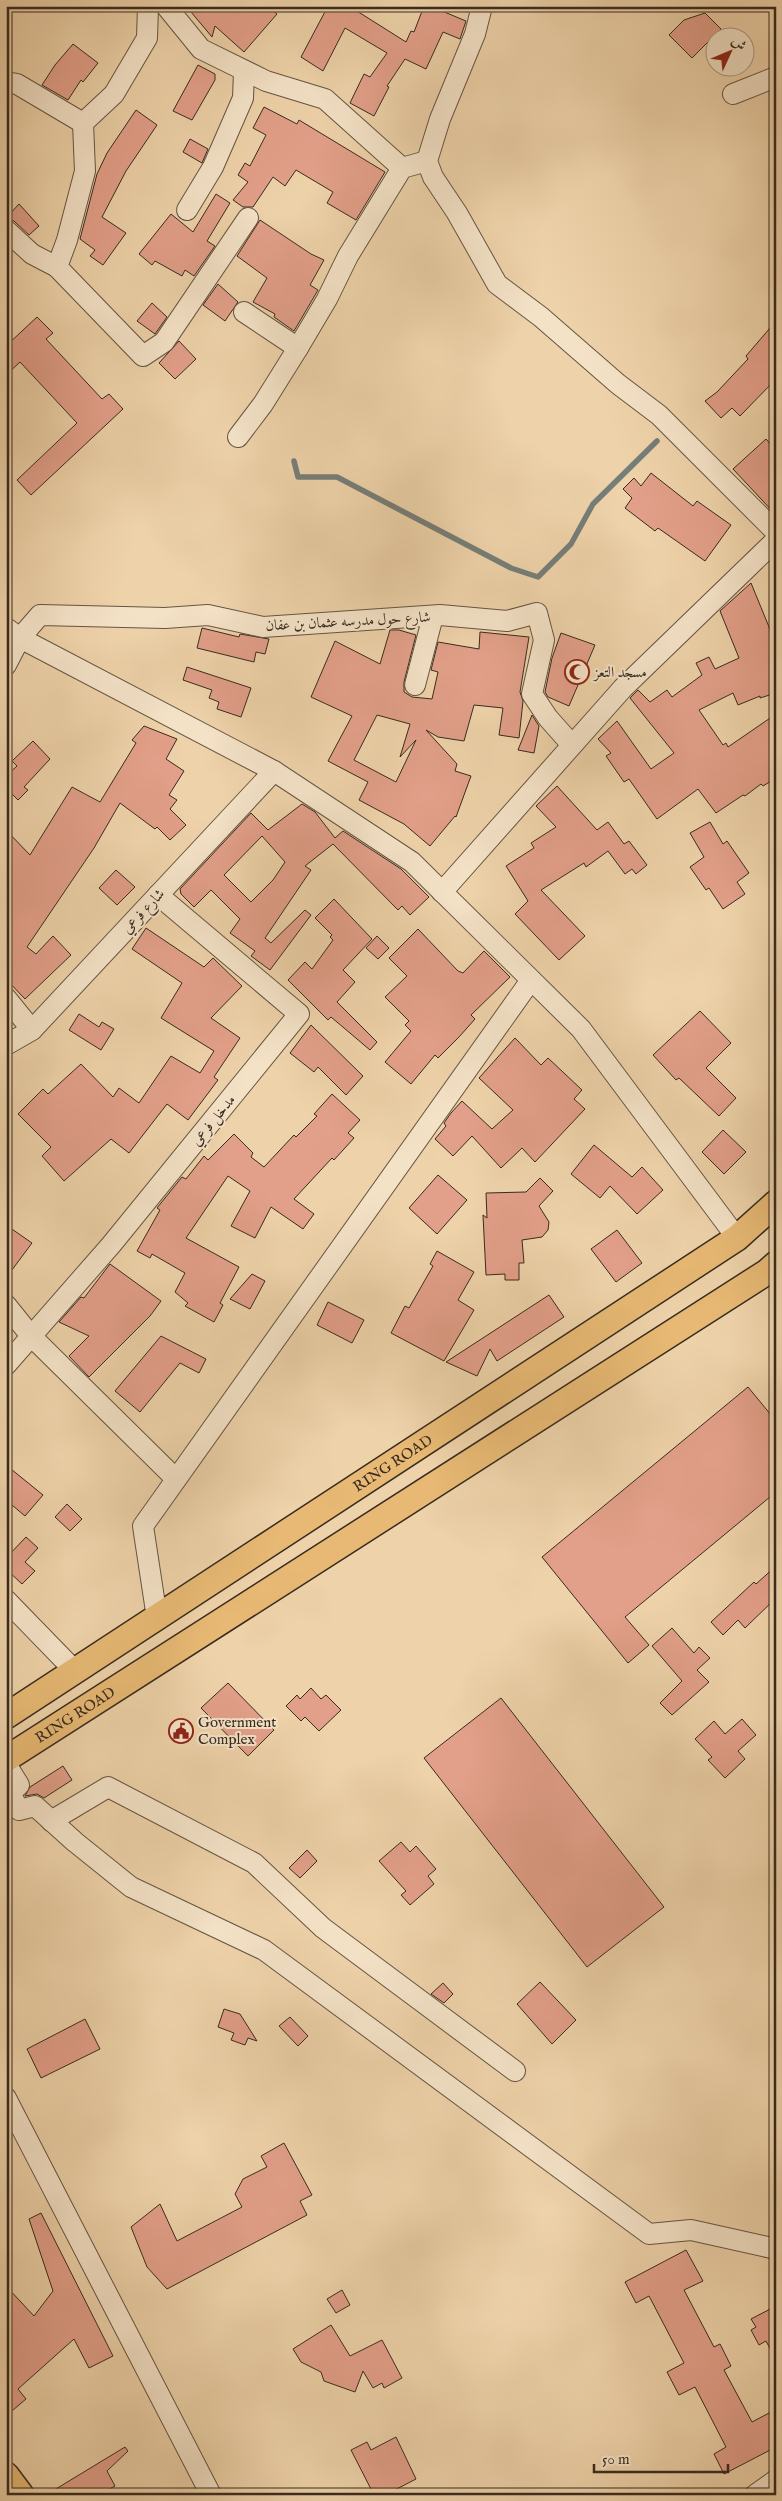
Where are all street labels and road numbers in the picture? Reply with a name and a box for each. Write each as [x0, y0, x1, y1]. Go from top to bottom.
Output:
street label: شارع حول مدرسه عثمان بن عفان [265, 608, 431, 638]
street label: شارع فرعي [118, 885, 171, 940]
street label: مدخل فرعي [187, 1091, 241, 1151]
street label: RING ROAD [350, 1431, 436, 1496]
street label: RING ROAD [32, 1683, 119, 1748]

